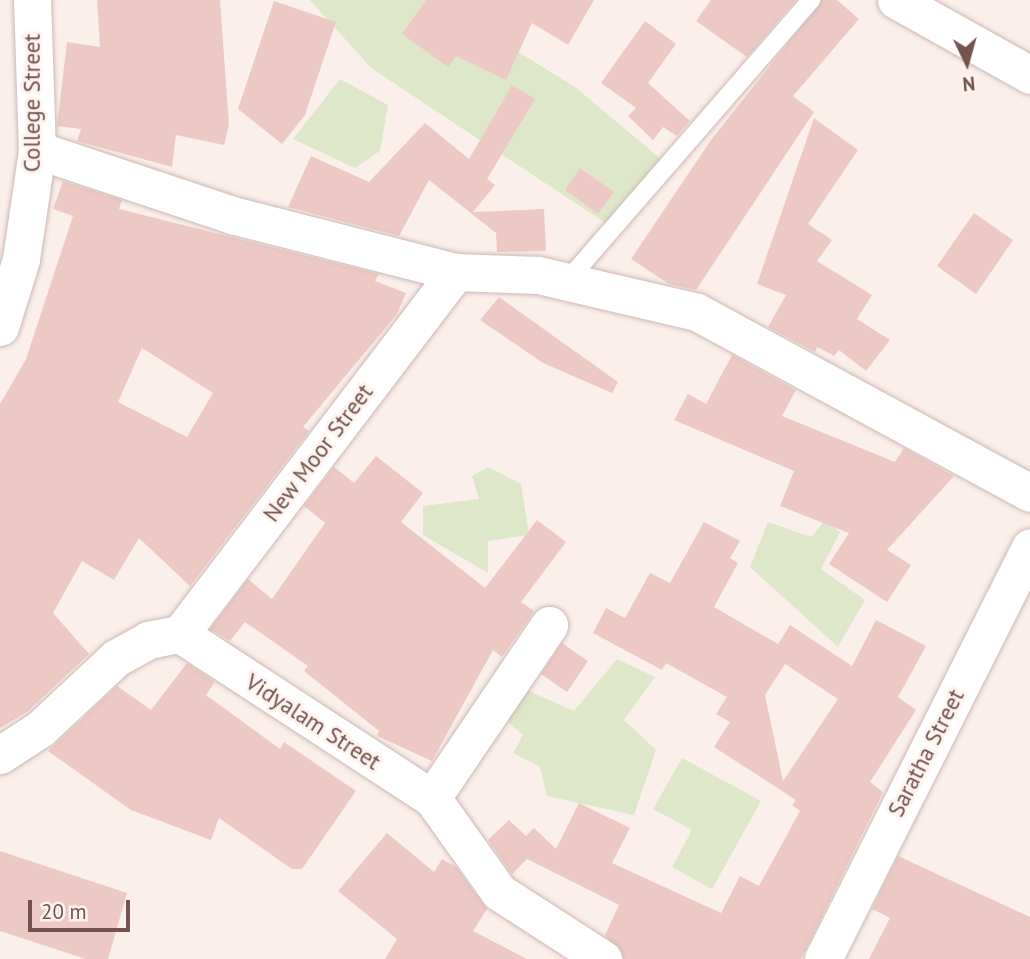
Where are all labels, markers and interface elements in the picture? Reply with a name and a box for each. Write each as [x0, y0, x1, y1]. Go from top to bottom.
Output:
north arrow [932, 28, 1002, 98]
street label: College Street [18, 34, 46, 172]
text: N [962, 71, 976, 96]
street label: New Moor Street [257, 379, 379, 527]
street label: Vidyalam Street [240, 668, 386, 776]
street label: Saratha Street [882, 685, 970, 821]
scale bar [32, 886, 133, 930]
text: 20 m [41, 898, 87, 925]

